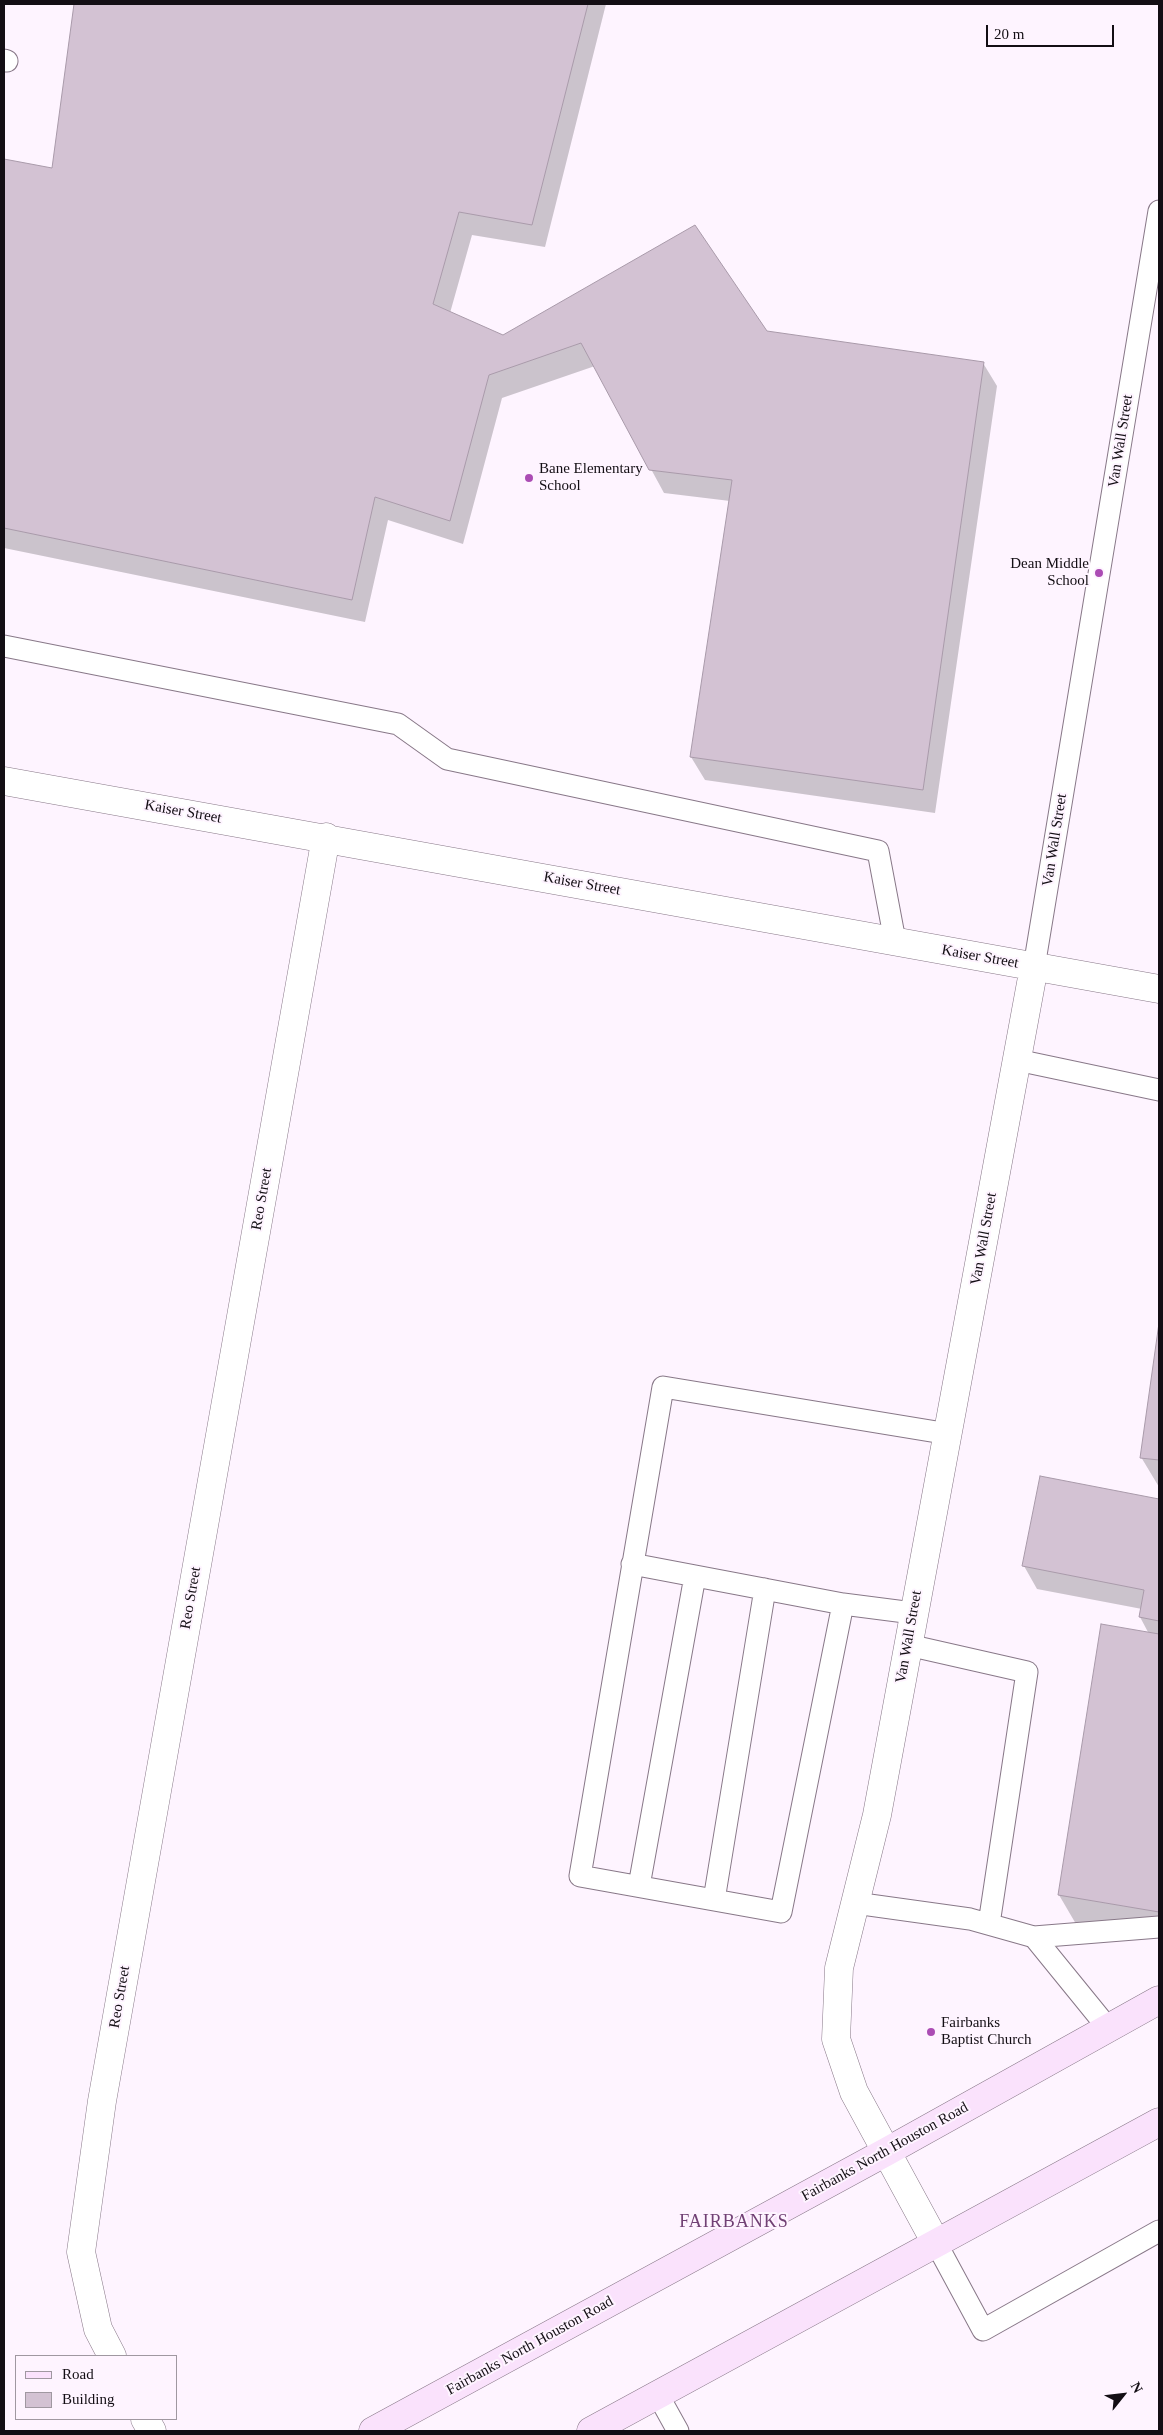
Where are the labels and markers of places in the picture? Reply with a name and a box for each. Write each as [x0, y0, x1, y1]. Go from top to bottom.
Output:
place label: Bane Elementary School [539, 460, 643, 495]
marker: Bane Elementary School [523, 472, 535, 484]
place label: Dean Middle School [1010, 555, 1089, 590]
marker: Dean Middle School [1093, 567, 1105, 579]
place label: Fairbanks Baptist Church [941, 2014, 1031, 2049]
marker: Fairbanks Baptist Church [925, 2026, 937, 2038]

